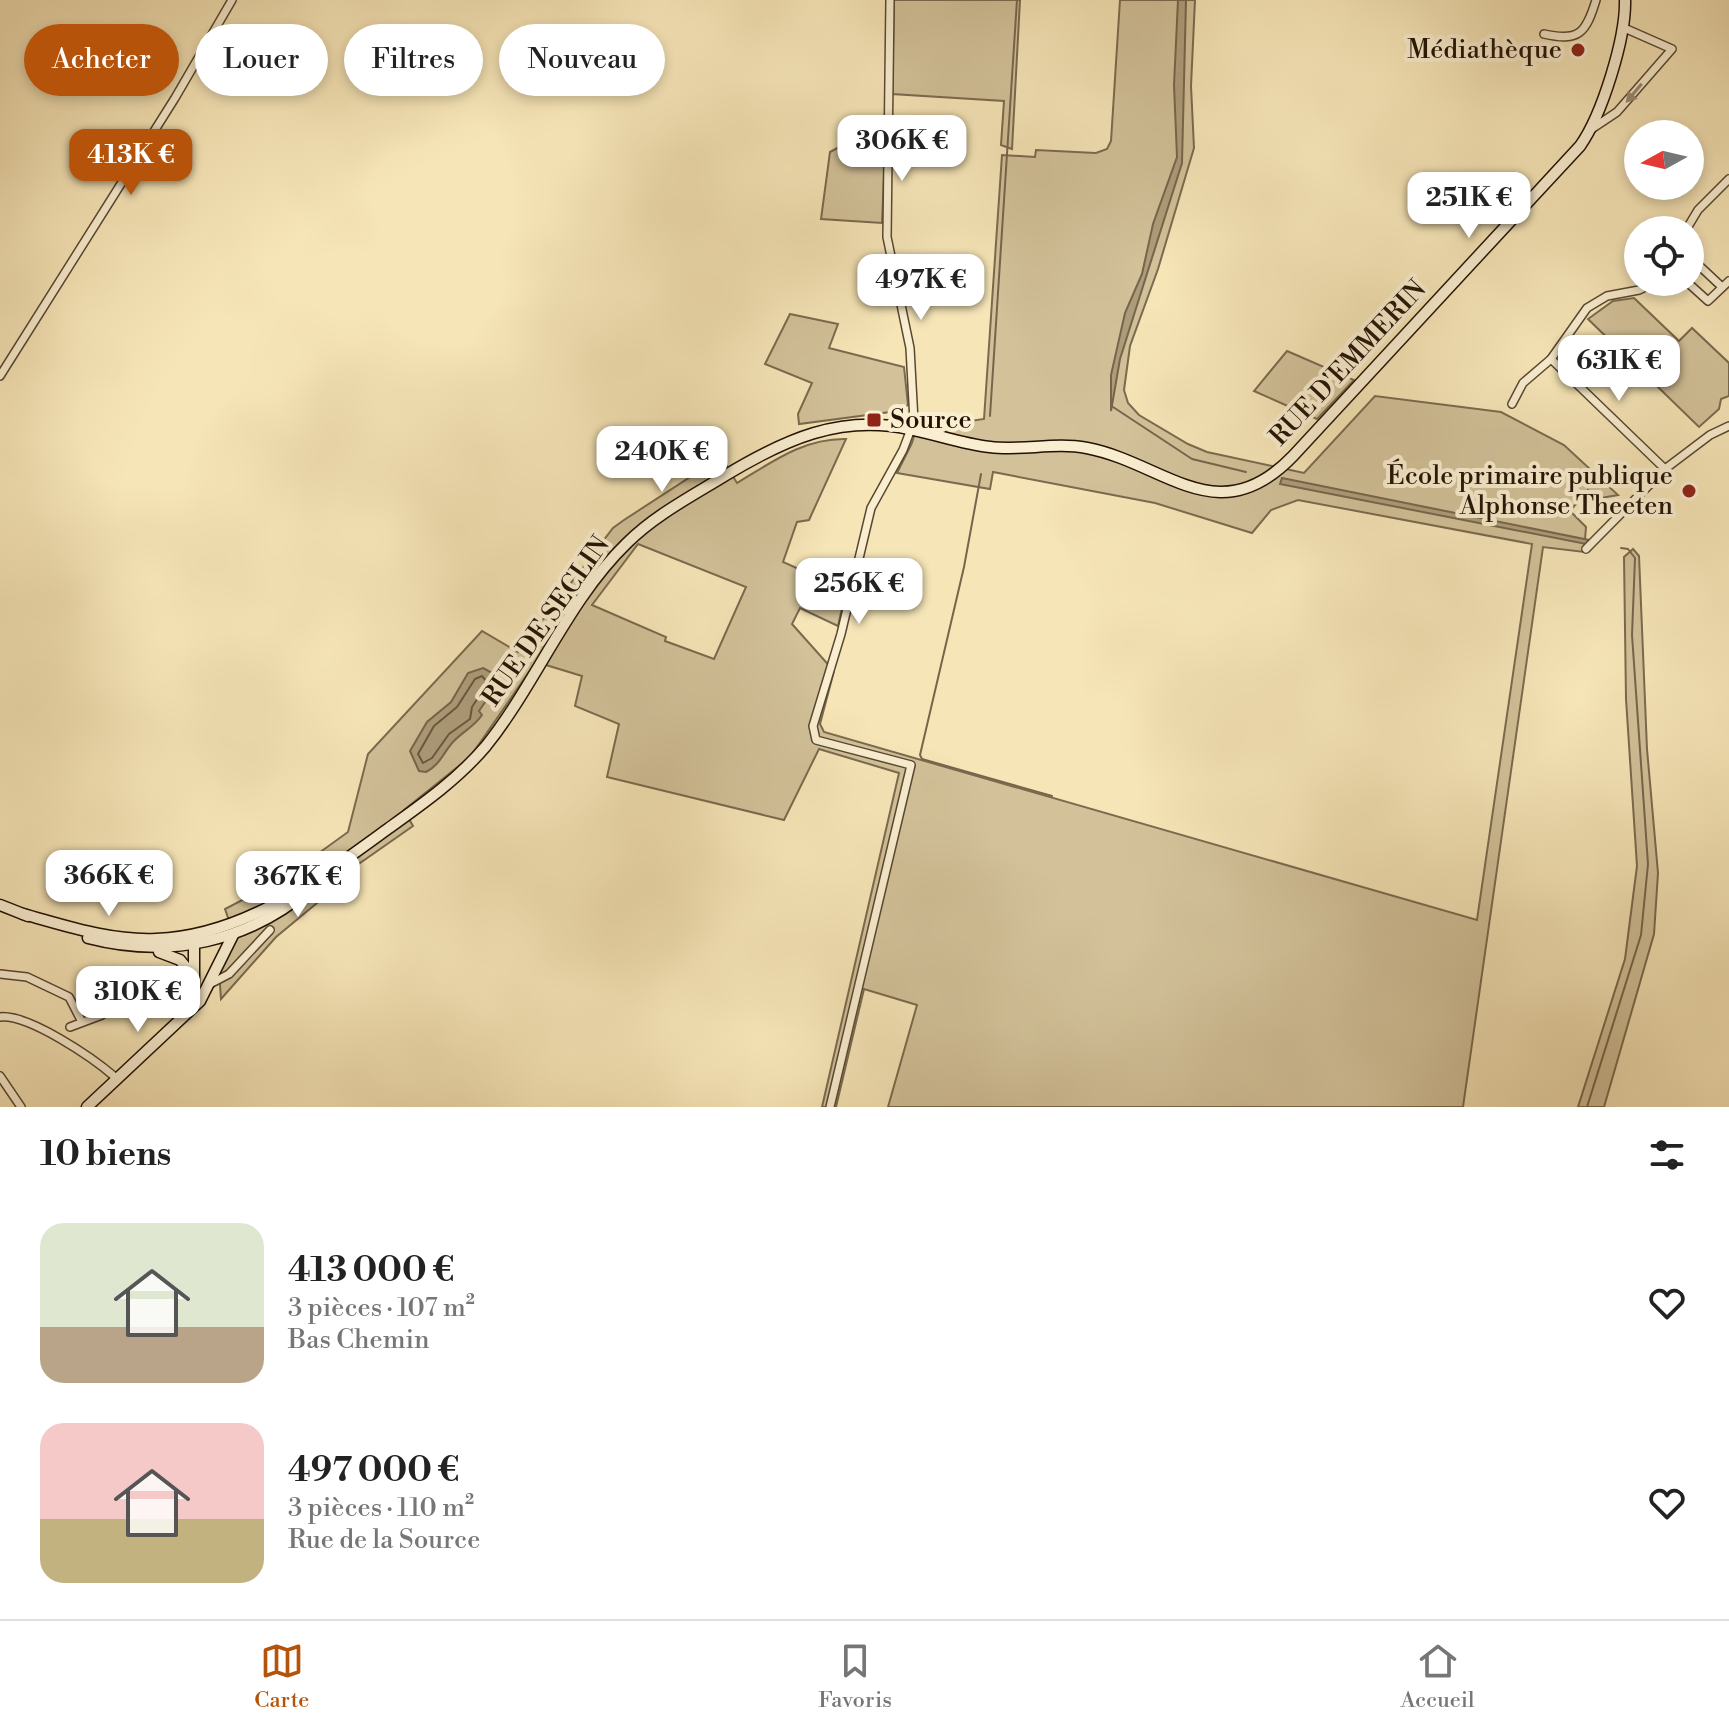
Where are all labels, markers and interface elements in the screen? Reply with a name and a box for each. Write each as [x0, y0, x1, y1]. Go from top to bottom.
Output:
chip: Acheter [24, 24, 179, 96]
chip: Louer [195, 24, 328, 96]
chip: Filtres [344, 24, 483, 96]
chip: Nouveau [499, 24, 665, 96]
place label: Médiathèque [1407, 34, 1562, 66]
marker: Médiathèque [1569, 41, 1587, 59]
one-way arrow [1626, 83, 1643, 103]
pin: 306K € [837, 115, 967, 183]
north arrow [1624, 120, 1704, 200]
map controls [1624, 120, 1704, 296]
text: 306K € [855, 125, 949, 157]
pin: 413K € [66, 129, 196, 197]
text: 413K € [87, 139, 175, 171]
pin: 251K € [1404, 172, 1534, 240]
text: 251K € [1425, 182, 1513, 214]
button: locate [1624, 216, 1704, 296]
pin: 497K € [856, 254, 986, 322]
text: 497K € [875, 264, 967, 296]
street label: RUE D'EMMERIN [1263, 273, 1433, 453]
pin: 631K € [1554, 335, 1684, 403]
text: 631K € [1576, 345, 1662, 377]
place label: Source [890, 404, 972, 436]
marker: Source [865, 411, 883, 429]
pin: 240K € [597, 426, 727, 494]
text: 240K € [615, 436, 709, 468]
place label: École primaire publique Alphonse Theeten [1387, 458, 1673, 522]
marker: École primaire publique Alphonse Theeten [1680, 482, 1698, 500]
street label: RUE DE SECLIN [475, 529, 617, 712]
pin: 256K € [794, 558, 924, 626]
text: 256K € [814, 568, 904, 600]
pin: 366K € [44, 850, 174, 918]
pin: 367K € [233, 851, 363, 919]
text: 366K € [64, 860, 154, 892]
text: 367K € [254, 861, 342, 893]
pin: 310K € [73, 966, 203, 1034]
text: 310K € [94, 976, 182, 1008]
icon: filters [1645, 1133, 1689, 1177]
text: 10 biens [40, 1134, 171, 1176]
text: 413 000 € [288, 1250, 454, 1292]
icon: home [104, 1255, 200, 1351]
icon: heart [1645, 1281, 1689, 1325]
text: 3 pièces · 107 m² [288, 1292, 475, 1324]
text: Bas Chemin [288, 1324, 430, 1356]
text: 497 000 € [288, 1450, 459, 1492]
icon: home [104, 1455, 200, 1551]
icon: heart [1645, 1481, 1689, 1525]
text: 3 pièces · 110 m² [288, 1492, 474, 1524]
text: Rue de la Source [288, 1524, 480, 1556]
tab: Carte [254, 1639, 309, 1714]
tab: Favoris [818, 1639, 892, 1714]
tab: Accueil [1401, 1639, 1475, 1714]

